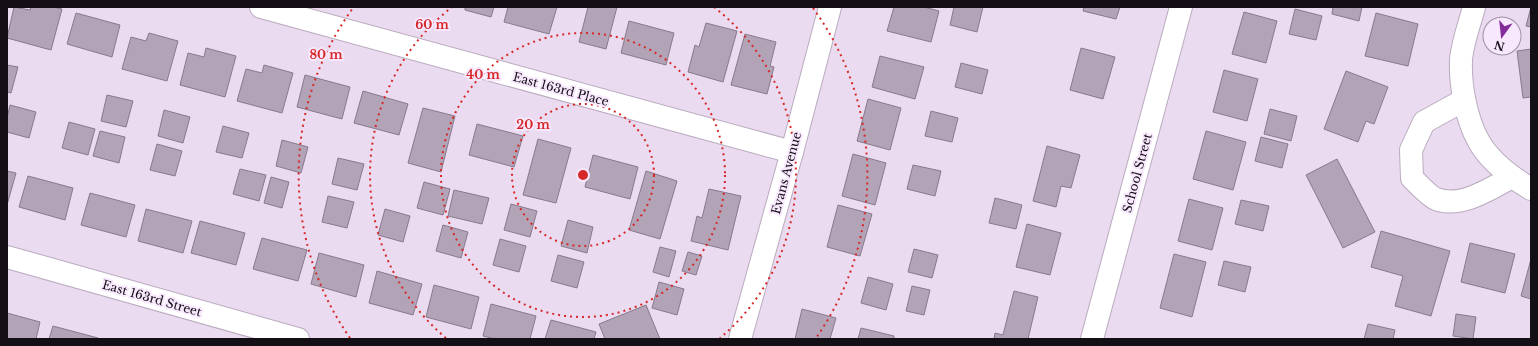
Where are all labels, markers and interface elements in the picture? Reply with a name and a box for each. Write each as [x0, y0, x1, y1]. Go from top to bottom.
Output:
north arrow [1482, 16, 1522, 56]
text: 60 m [415, 17, 450, 32]
text: N [1492, 37, 1506, 54]
text: 80 m [309, 47, 343, 62]
text: 40 m [466, 67, 500, 82]
street label: East 163rd Place [511, 69, 611, 109]
text: 20 m [516, 117, 550, 132]
street label: Evans Avenue [768, 130, 804, 216]
street label: School Street [1119, 131, 1155, 214]
centre of rings [576, 168, 590, 182]
street label: East 163rd Street [101, 277, 204, 319]

